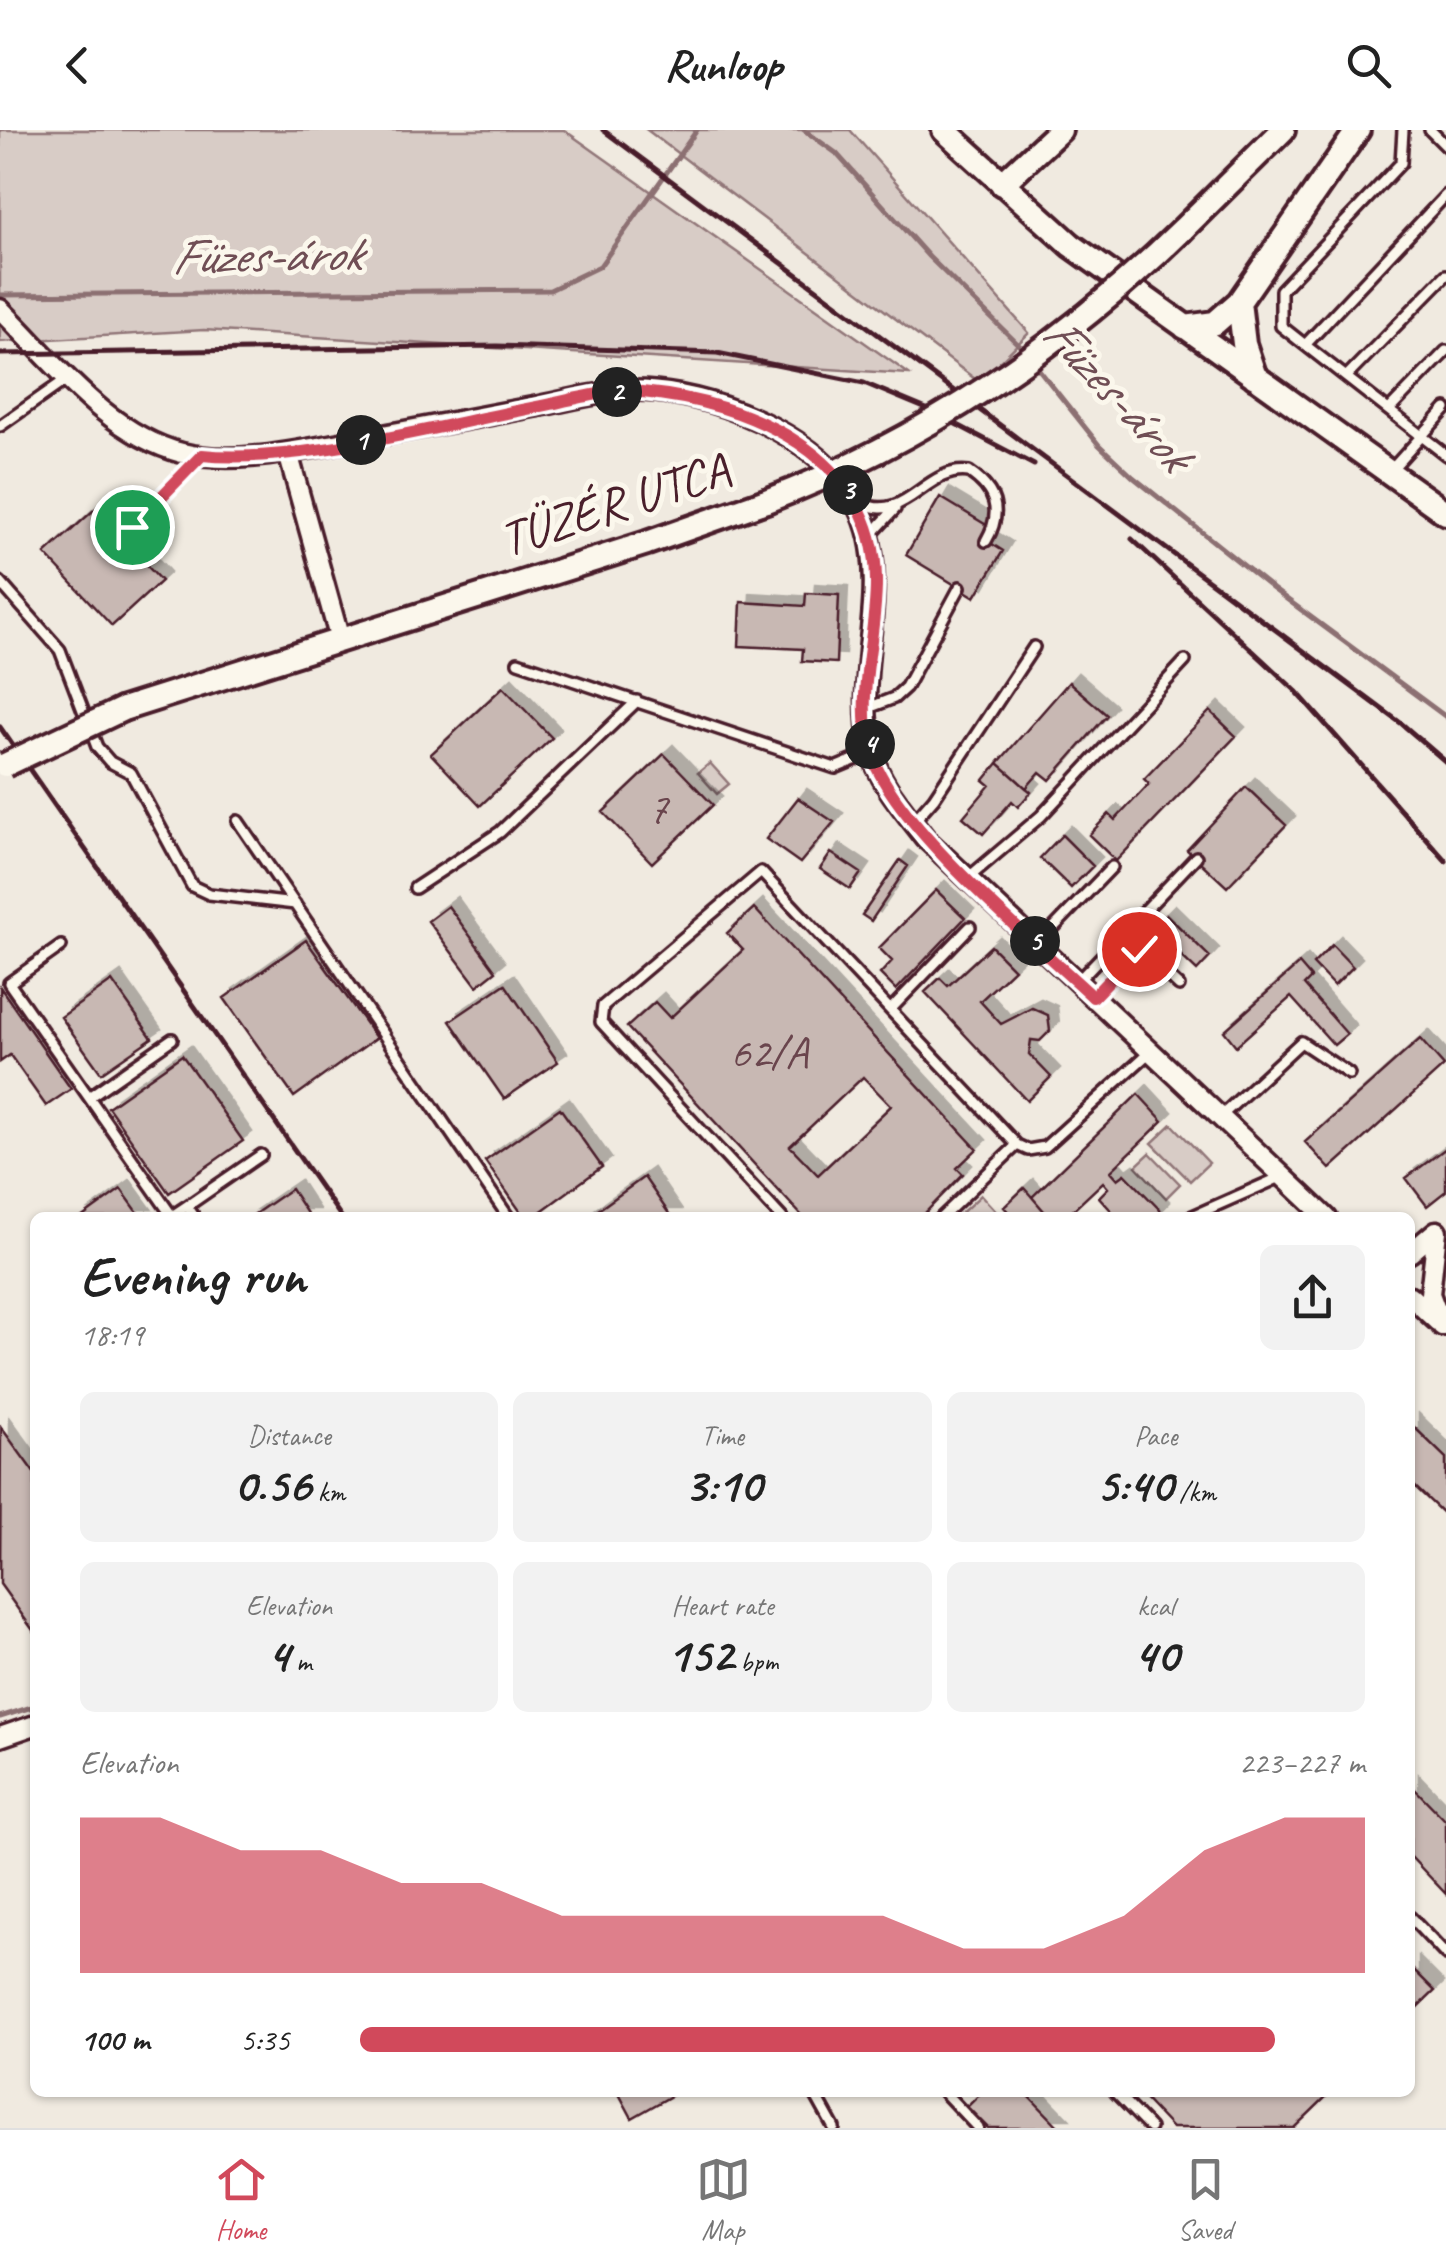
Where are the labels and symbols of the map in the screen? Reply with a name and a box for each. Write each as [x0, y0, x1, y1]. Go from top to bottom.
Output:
water label: Füzes-árok [171, 220, 369, 290]
water label: Füzes-árok [1028, 301, 1211, 491]
pin: 2 [592, 367, 642, 417]
pin: 1 [336, 415, 386, 465]
street label: TÜZÉR UTCA [491, 437, 737, 571]
pin: 3 [823, 465, 873, 515]
pin [90, 485, 175, 570]
pin: 4 [845, 719, 895, 769]
house number: 7 [648, 780, 671, 837]
pin [1097, 907, 1182, 992]
pin: 5 [1010, 916, 1060, 966]
house number: 62/A [730, 1024, 810, 1081]

